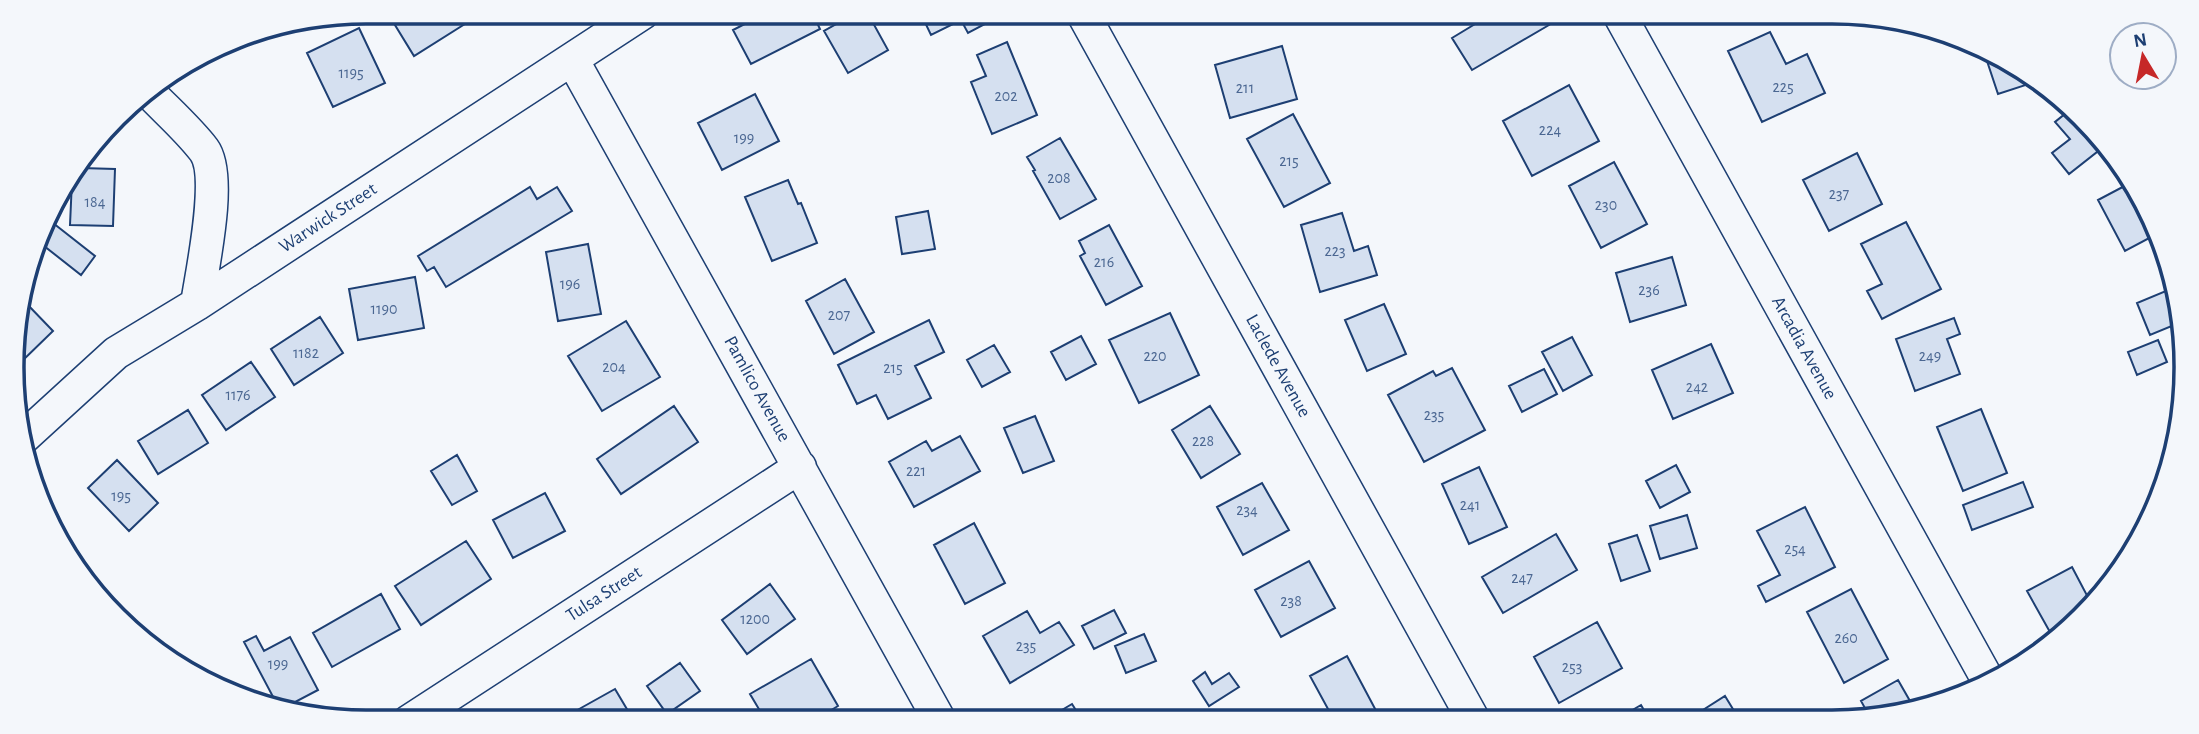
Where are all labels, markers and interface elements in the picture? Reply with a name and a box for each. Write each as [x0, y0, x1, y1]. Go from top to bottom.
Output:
north arrow [2108, 21, 2178, 91]
text: N [2132, 30, 2148, 51]
house number: 1195 [338, 65, 364, 81]
house number: 225 [1772, 79, 1794, 95]
house number: 211 [1236, 80, 1254, 96]
house number: 202 [994, 88, 1018, 104]
house number: 224 [1539, 122, 1561, 138]
house number: 199 [734, 130, 754, 146]
house number: 215 [1279, 153, 1299, 169]
house number: 208 [1047, 170, 1071, 186]
street label: Warwick Street [276, 179, 380, 257]
house number: 237 [1829, 186, 1850, 202]
house number: 184 [85, 194, 106, 210]
house number: 230 [1595, 197, 1617, 213]
house number: 223 [1324, 243, 1346, 259]
house number: 216 [1094, 254, 1114, 270]
house number: 196 [560, 276, 580, 292]
house number: 236 [1638, 282, 1660, 298]
street label: Arcadia Avenue [1768, 293, 1840, 403]
house number: 1190 [371, 301, 397, 317]
house number: 207 [828, 307, 851, 323]
street label: Laclede Avenue [1242, 311, 1314, 421]
street label: Pamlico Avenue [720, 333, 794, 445]
house number: 1182 [293, 345, 319, 361]
house number: 220 [1143, 348, 1167, 364]
house number: 249 [1919, 348, 1941, 364]
house number: 204 [602, 359, 626, 375]
house number: 215 [883, 360, 903, 376]
house number: 242 [1686, 379, 1708, 395]
house number: 1176 [225, 387, 251, 403]
house number: 235 [1424, 407, 1444, 423]
house number: 228 [1192, 433, 1214, 449]
house number: 221 [906, 463, 926, 479]
house number: 195 [111, 488, 131, 504]
house number: 241 [1460, 497, 1480, 513]
house number: 234 [1236, 502, 1258, 518]
house number: 254 [1784, 541, 1806, 557]
street label: Tulsa Street [563, 563, 645, 625]
house number: 247 [1511, 570, 1533, 586]
house number: 238 [1280, 593, 1302, 609]
house number: 1200 [740, 611, 770, 627]
house number: 260 [1834, 630, 1858, 646]
house number: 235 [1016, 638, 1036, 654]
house number: 199 [268, 656, 288, 672]
house number: 253 [1562, 659, 1582, 675]

